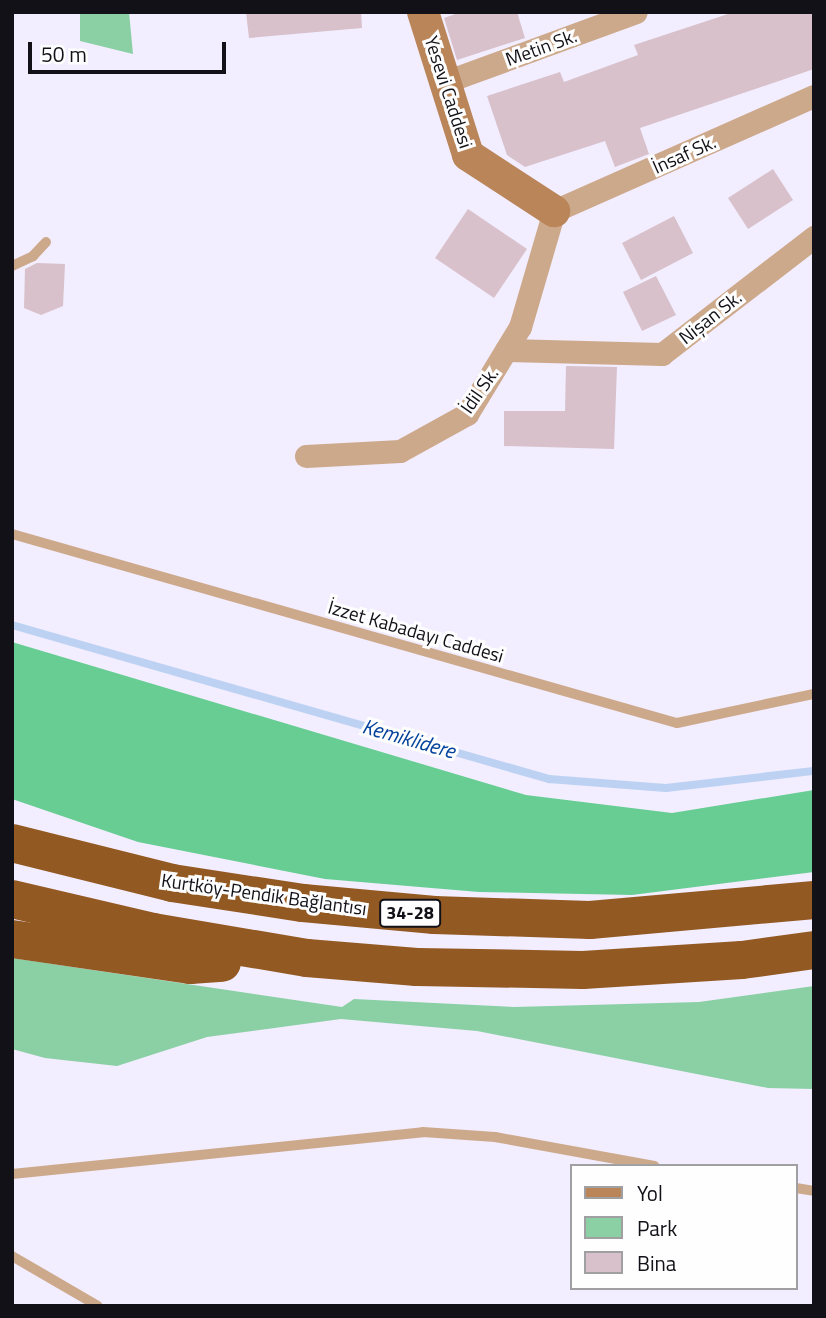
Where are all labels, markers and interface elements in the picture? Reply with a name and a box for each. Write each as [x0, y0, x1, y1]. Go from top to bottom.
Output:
street label: Metin Sk. [502, 24, 580, 70]
scale bar [32, 28, 229, 72]
street label: Yesevi Caddesi [420, 33, 478, 151]
text: 50 m [41, 38, 87, 70]
street label: İnsaf Sk. [649, 130, 719, 178]
street label: Nişan Sk. [674, 285, 746, 349]
street label: İdil Sk. [455, 363, 503, 417]
street label: İzzet Kabadayı Caddesi [326, 595, 506, 667]
water label: Kemiklidere [360, 713, 458, 763]
street label: Kurtköy-Pendik Bağlantısı [160, 868, 368, 920]
road number: 34-28 [378, 898, 442, 928]
legend [570, 1164, 798, 1290]
text: Yol [637, 1177, 663, 1209]
text: Park [637, 1212, 677, 1244]
text: Bina [637, 1247, 676, 1279]

